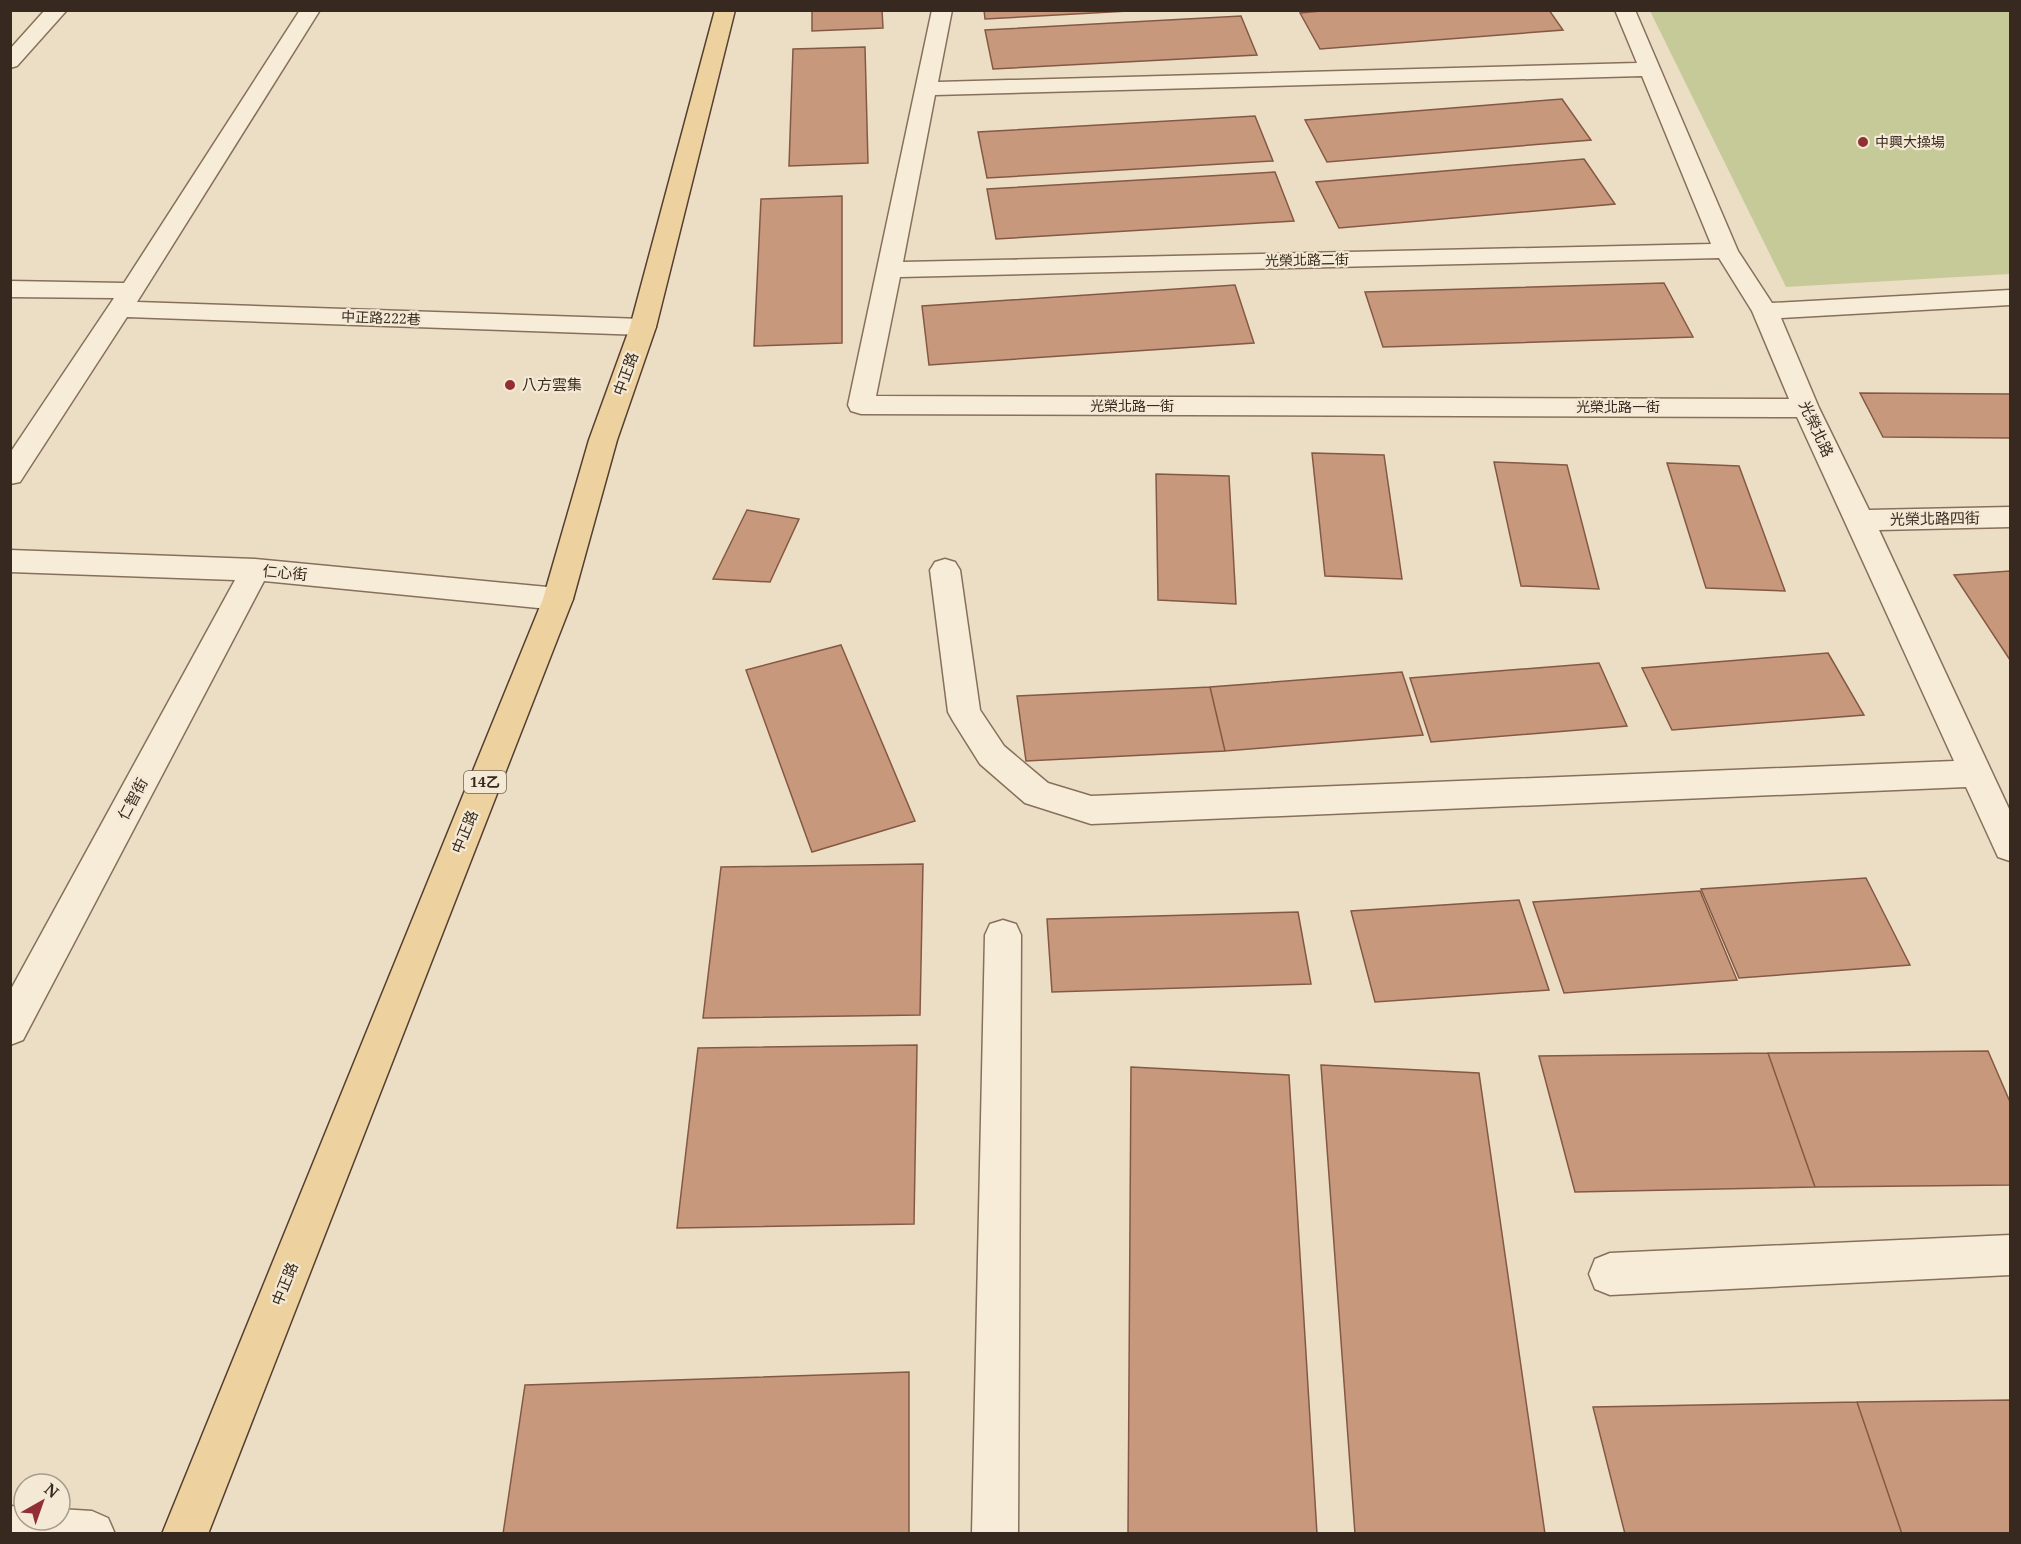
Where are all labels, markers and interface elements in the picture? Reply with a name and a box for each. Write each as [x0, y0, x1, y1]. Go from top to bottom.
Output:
place label: 中興大操場 [1875, 132, 1945, 151]
marker: 中興大操場 [1856, 135, 1870, 149]
street label: 光榮北路二街 [1265, 249, 1349, 270]
street label: 中正路222巷 [341, 307, 421, 328]
street label: 中正路 [608, 349, 642, 398]
place label: 八方雲集 [522, 374, 582, 394]
marker: 八方雲集 [503, 378, 517, 392]
street label: 光榮北路一街 [1090, 396, 1174, 415]
street label: 光榮北路一街 [1576, 397, 1660, 416]
street label: 光榮北路 [1795, 397, 1839, 460]
street label: 光榮北路四街 [1890, 507, 1980, 529]
street label: 仁心街 [262, 560, 308, 584]
road number: 14乙 [464, 771, 506, 793]
street label: 仁智街 [113, 774, 152, 823]
street label: 中正路 [446, 807, 482, 856]
street label: 中正路 [266, 1259, 302, 1308]
north arrow [12, 1472, 72, 1532]
text: N [40, 1478, 64, 1503]

